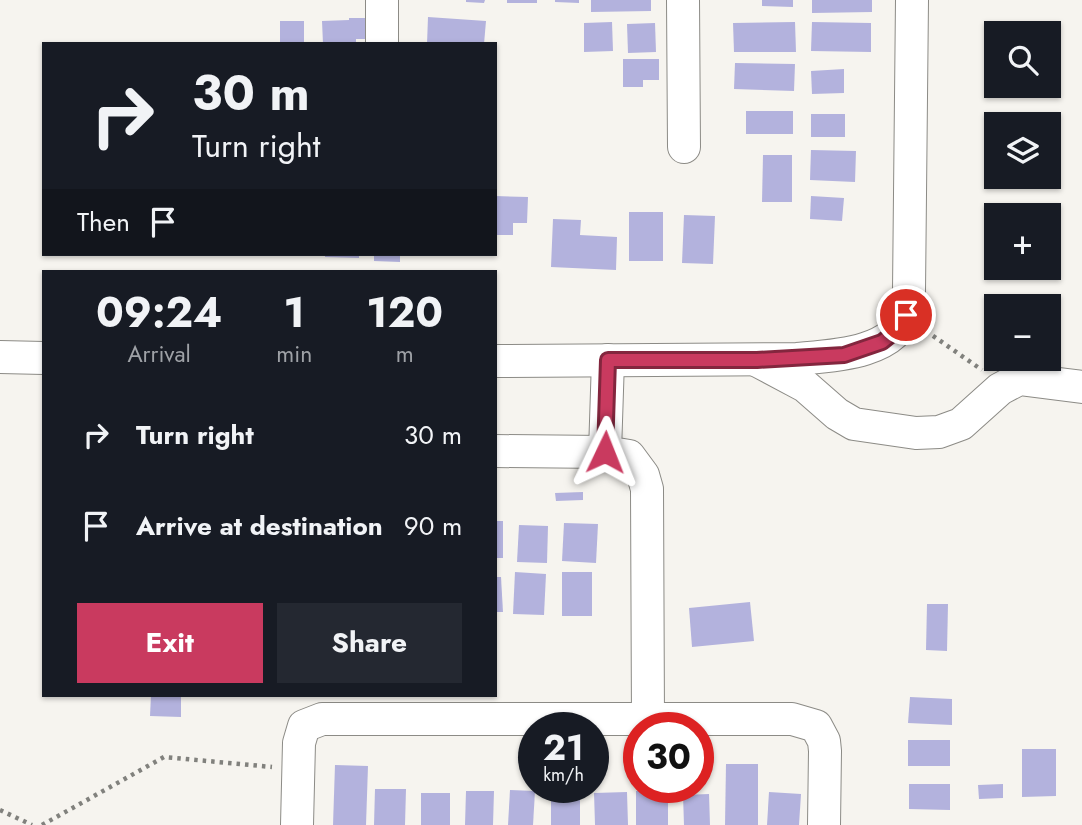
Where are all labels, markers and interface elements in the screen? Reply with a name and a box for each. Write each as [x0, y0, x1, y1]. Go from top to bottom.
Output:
map controls [984, 21, 1061, 371]
button: search [984, 21, 1061, 98]
text: 30 m [192, 58, 310, 128]
icon: right [77, 70, 168, 161]
button: layers [984, 112, 1061, 189]
text: Turn right [192, 123, 321, 169]
text: Then [77, 203, 130, 241]
icon: arrive [144, 203, 182, 241]
button: + [984, 203, 1061, 280]
text: 09:24 [96, 282, 222, 343]
text: 1 [284, 282, 305, 343]
text: 120 [366, 282, 443, 343]
pin [876, 285, 936, 345]
button: − [984, 294, 1061, 371]
icon: arrive [887, 296, 925, 334]
text: Arrival [127, 337, 191, 371]
text: min [276, 337, 312, 371]
text: m [396, 337, 414, 371]
position arrow [568, 415, 642, 489]
icon: right [77, 416, 115, 454]
text: Turn right [136, 416, 254, 454]
text: 30 m [404, 416, 462, 454]
icon: arrive [77, 507, 115, 545]
text: Arrive at destination [136, 507, 383, 545]
text: 90 m [404, 507, 462, 545]
button: Exit [77, 603, 263, 683]
button: Share [277, 603, 462, 683]
speed limit sign: 30 [623, 712, 714, 803]
text: 21 [543, 723, 584, 773]
text: km/h [543, 762, 584, 788]

